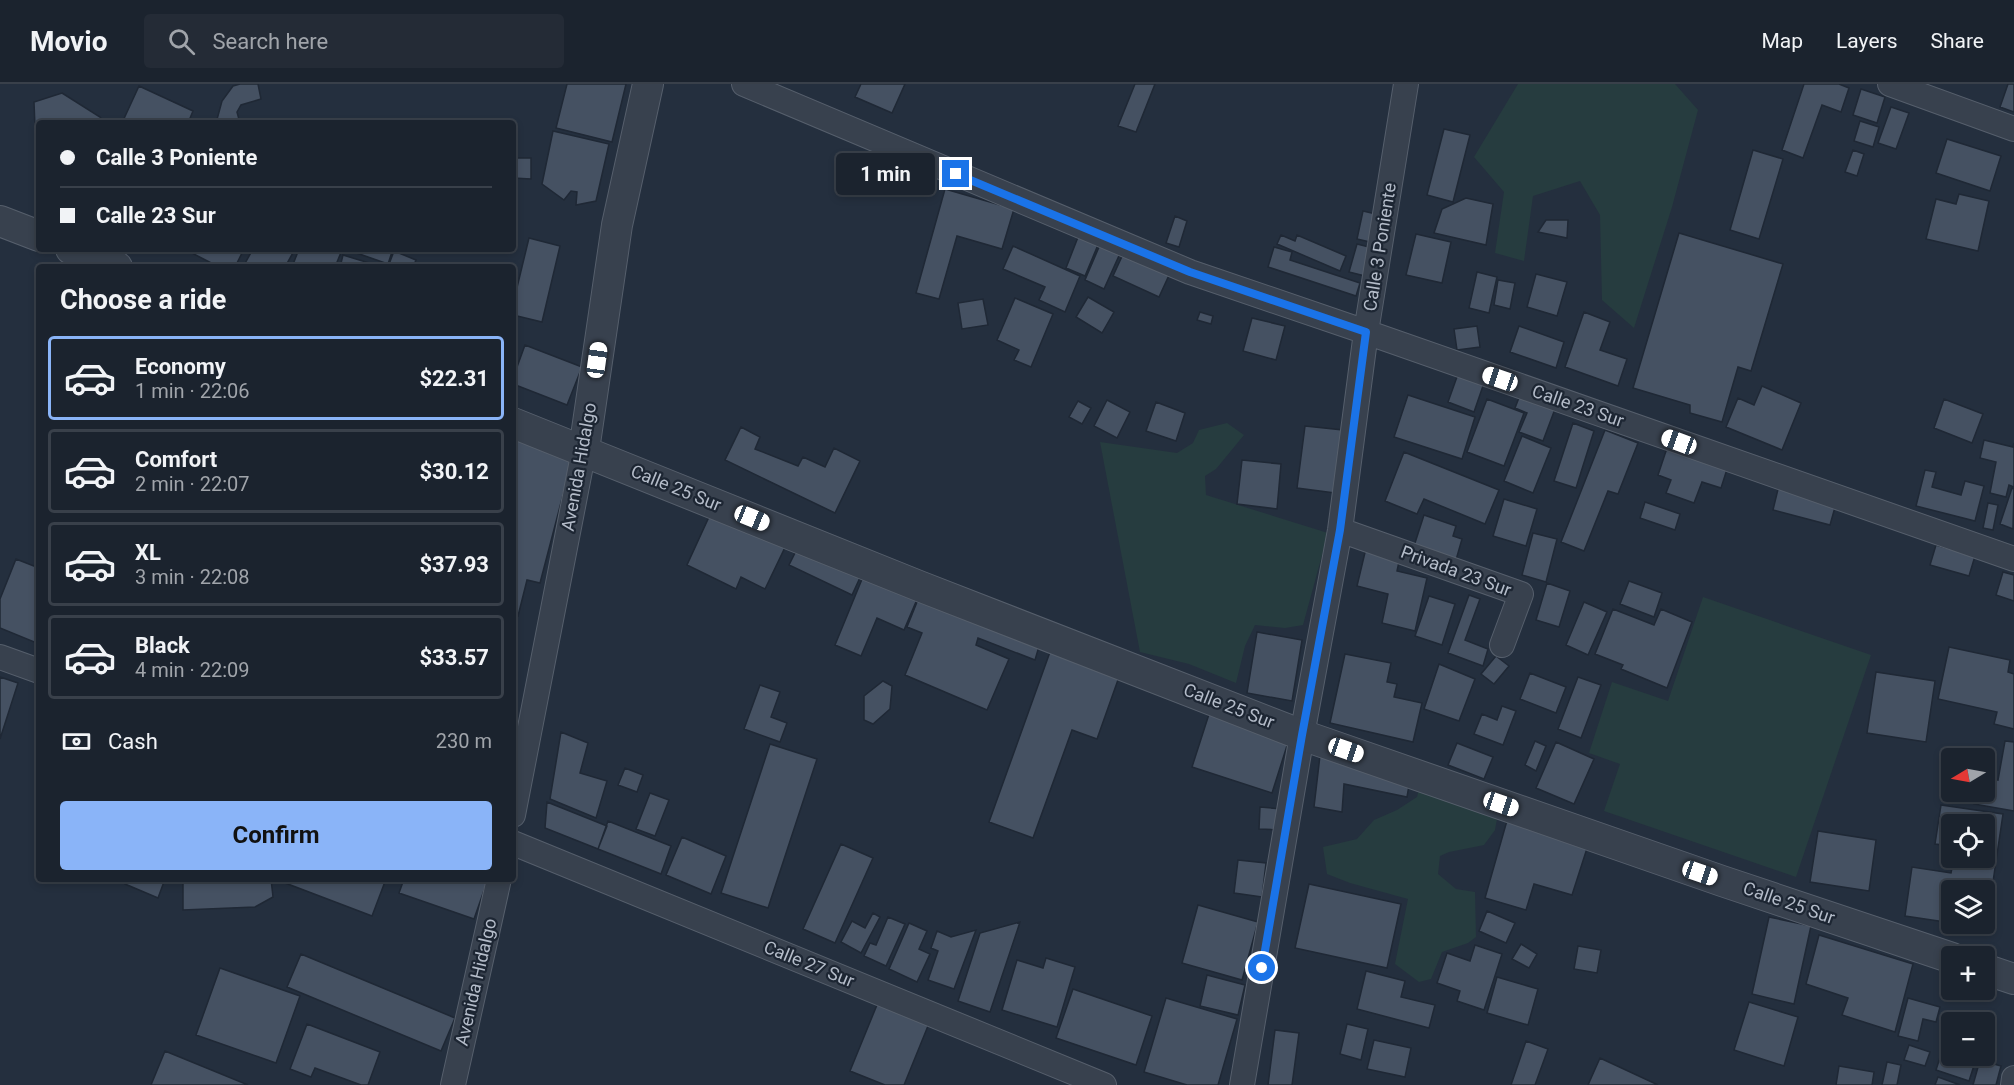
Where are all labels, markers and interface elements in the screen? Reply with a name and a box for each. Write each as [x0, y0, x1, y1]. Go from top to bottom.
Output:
search box [144, 14, 564, 68]
text: Movio [30, 25, 108, 58]
icon: search [165, 25, 198, 58]
text: Search here [213, 29, 328, 54]
text: Map [1761, 29, 1803, 53]
text: Layers [1836, 29, 1897, 53]
text: Share [1930, 29, 1984, 53]
text: Calle 3 Poniente [96, 145, 257, 170]
callout: 1 min [836, 153, 935, 195]
route end [942, 160, 969, 187]
text: 1 min [860, 162, 911, 186]
street label: Calle 3 Poniente [1359, 181, 1400, 313]
text: Calle 23 Sur [96, 203, 216, 228]
text: Choose a ride [60, 284, 226, 316]
car [586, 341, 608, 379]
icon: car [63, 351, 117, 405]
text: Economy [135, 354, 226, 379]
car [1480, 365, 1520, 393]
text: $22.31 [420, 366, 489, 391]
text: 1 min · 22:06 [135, 379, 250, 403]
street label: Calle 23 Sur [1530, 380, 1627, 431]
street label: Avenida Hidalgo [557, 401, 600, 533]
car [1659, 427, 1699, 457]
icon: car [63, 444, 117, 498]
text: Comfort [135, 447, 217, 472]
text: $30.12 [420, 459, 489, 484]
street label: Calle 25 Sur [628, 460, 724, 515]
text: 2 min · 22:07 [135, 472, 250, 496]
car [732, 503, 772, 533]
icon: car [63, 537, 117, 591]
text: XL [135, 540, 161, 565]
street label: Privada 23 Sur [1398, 541, 1514, 600]
text: $37.93 [420, 552, 489, 577]
text: 3 min · 22:08 [135, 565, 250, 589]
icon: car [63, 630, 117, 684]
text: Black [135, 633, 190, 658]
text: $33.57 [420, 645, 489, 670]
text: 4 min · 22:09 [135, 658, 250, 682]
street label: Calle 25 Sur [1181, 679, 1278, 732]
icon: cash [60, 725, 93, 758]
text: Cash [108, 729, 158, 754]
text: 230 m [436, 729, 492, 753]
car [1326, 736, 1366, 764]
north arrow [1941, 748, 1995, 802]
map controls [1941, 748, 1995, 1066]
car [1481, 790, 1521, 818]
button: Confirm [60, 801, 492, 870]
button: locate [1941, 814, 1995, 868]
car [1680, 859, 1720, 887]
street label: Calle 25 Sur [1741, 877, 1838, 928]
button: layers [1941, 880, 1995, 934]
street label: Avenida Hidalgo [451, 916, 500, 1048]
street label: Calle 27 Sur [761, 936, 857, 991]
button: + [1941, 946, 1995, 1000]
route start [1248, 954, 1275, 981]
button: − [1941, 1012, 1995, 1066]

